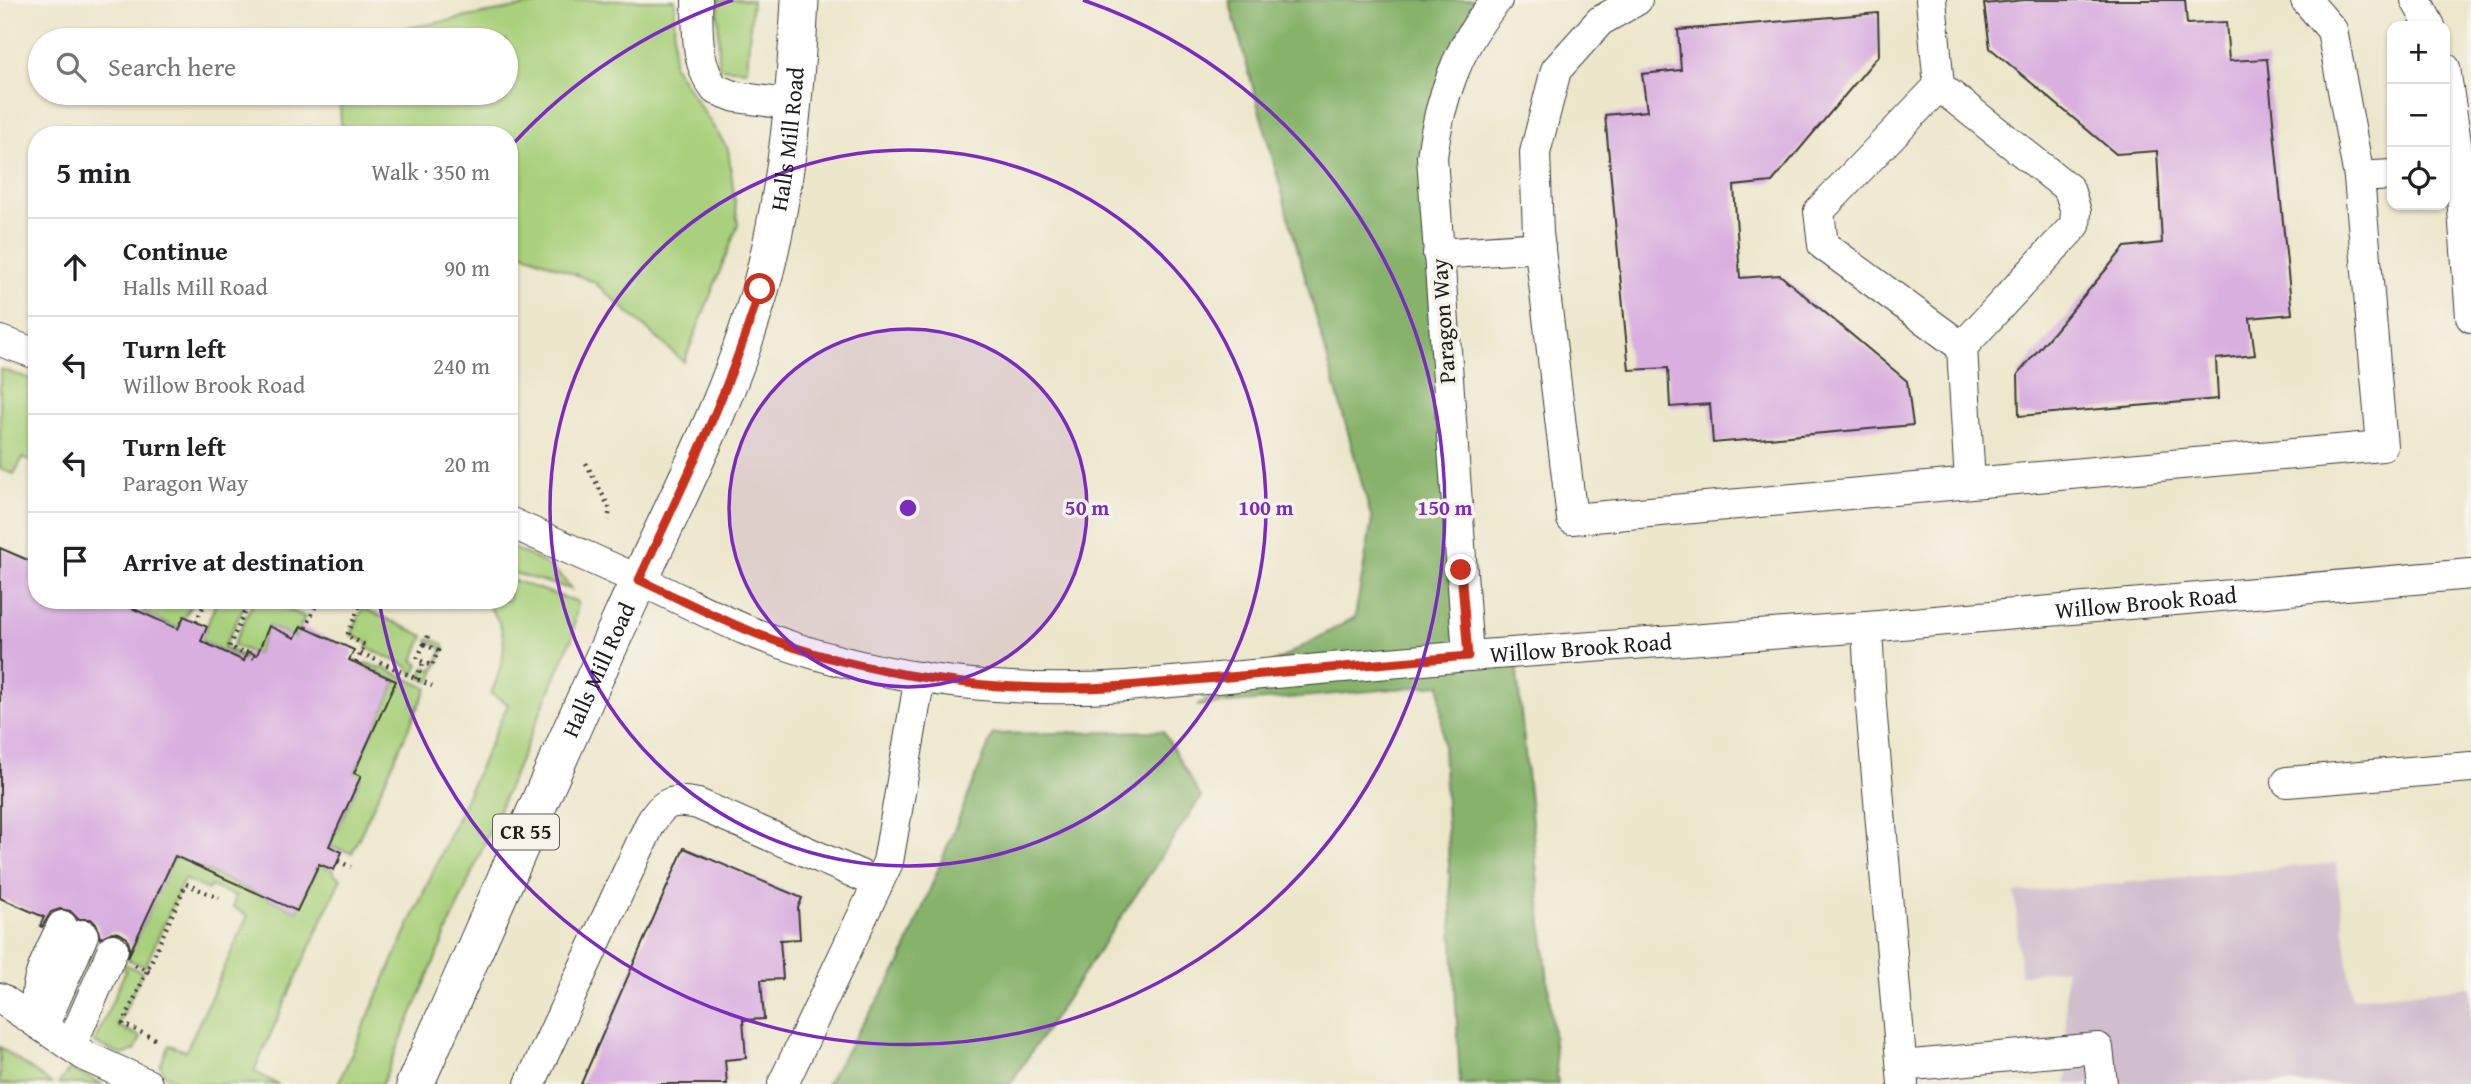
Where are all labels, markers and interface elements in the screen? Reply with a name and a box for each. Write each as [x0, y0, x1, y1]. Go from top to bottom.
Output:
map controls [2387, 21, 2450, 210]
button: + [2387, 21, 2450, 84]
search box [28, 28, 518, 105]
text: Search here [108, 47, 236, 86]
icon: search [52, 48, 90, 86]
street label: Halls Mill Road [761, 65, 812, 213]
button: − [2387, 84, 2450, 147]
button: locate [2387, 147, 2450, 210]
text: 5 min [56, 150, 131, 194]
text: Walk · 350 m [371, 155, 490, 188]
text: Continue [123, 231, 228, 270]
icon: ahead [56, 248, 94, 286]
text: 90 m [444, 251, 490, 284]
street label: Paragon Way [1422, 257, 1463, 385]
text: Halls Mill Road [123, 270, 268, 303]
route start [744, 273, 775, 304]
text: Turn left [123, 329, 226, 368]
icon: left [56, 346, 94, 384]
text: 240 m [433, 349, 490, 382]
text: Willow Brook Road [123, 368, 305, 401]
text: Turn left [123, 427, 226, 466]
icon: left [56, 444, 94, 482]
text: 20 m [444, 447, 490, 480]
text: Paragon Way [123, 466, 249, 499]
text: 50 m [1065, 492, 1109, 523]
text: 100 m [1238, 492, 1294, 523]
text: 150 m [1417, 492, 1473, 523]
centre of rings [896, 496, 920, 520]
icon: arrive [56, 542, 94, 580]
text: Arrive at destination [123, 542, 364, 581]
route end [1445, 554, 1476, 585]
street label: Willow Brook Road [2053, 578, 2239, 626]
street label: Halls Mill Road [553, 596, 643, 742]
street label: Willow Brook Road [1488, 624, 1673, 670]
road number: CR 55 [493, 814, 559, 850]

